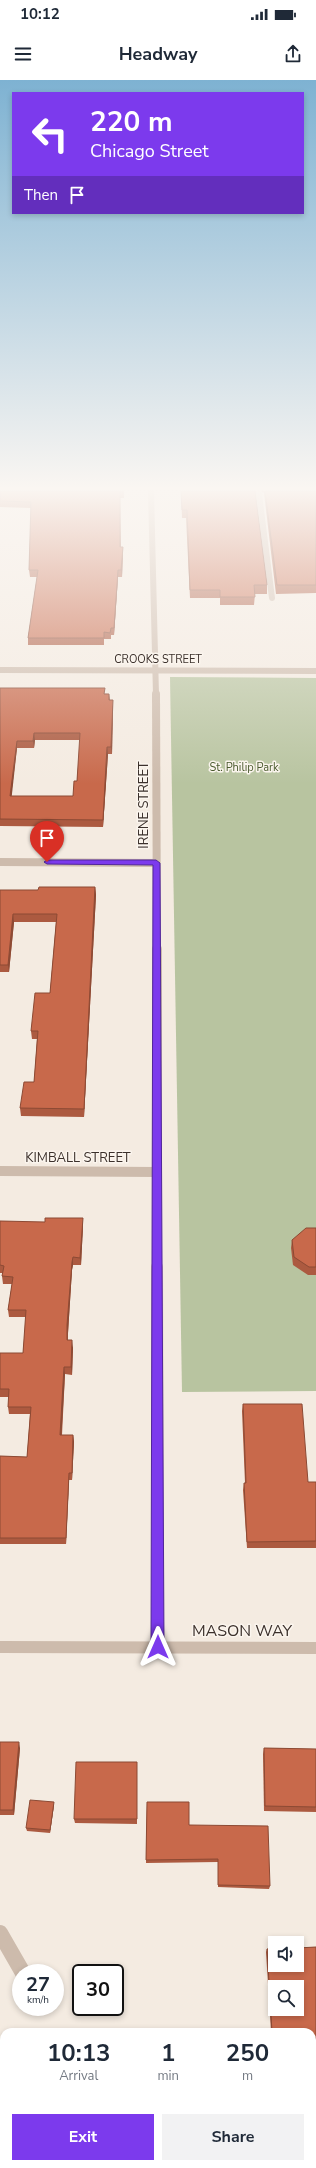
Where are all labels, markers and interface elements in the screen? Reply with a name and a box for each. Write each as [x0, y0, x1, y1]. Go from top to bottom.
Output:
text: 10:12 [20, 4, 60, 24]
text: Headway [119, 42, 197, 66]
icon: menu [12, 43, 34, 65]
icon: share [282, 43, 304, 65]
text: 220 m [90, 103, 173, 141]
icon: left [24, 108, 76, 160]
text: Chicago Street [90, 139, 209, 163]
icon: arrive [66, 184, 88, 206]
text: Then [24, 185, 58, 205]
street label: CROOKS STREET [114, 652, 202, 667]
park label: St. Philip Park [210, 760, 279, 775]
street label: IRENE STREET [135, 761, 153, 849]
pin [30, 821, 64, 862]
icon: arrive [36, 827, 58, 849]
street label: KIMBALL STREET [25, 1149, 131, 1167]
street label: MASON WAY [192, 1620, 293, 1642]
position arrow [137, 1626, 179, 1668]
map controls [268, 1936, 304, 2016]
button: sound [268, 1936, 304, 1972]
speed limit sign: 30 [72, 1964, 124, 2016]
text: 27 [26, 1971, 50, 1998]
button: search [268, 1980, 304, 2016]
text: km/h [27, 1993, 49, 2007]
text: 10:13 [47, 2037, 110, 2069]
text: 1 [161, 2037, 175, 2069]
text: 250 [226, 2037, 269, 2069]
text: Arrival [59, 2067, 98, 2085]
text: min [157, 2067, 179, 2085]
text: m [242, 2067, 253, 2085]
button: Exit [12, 2114, 154, 2160]
button: Share [162, 2114, 304, 2160]

